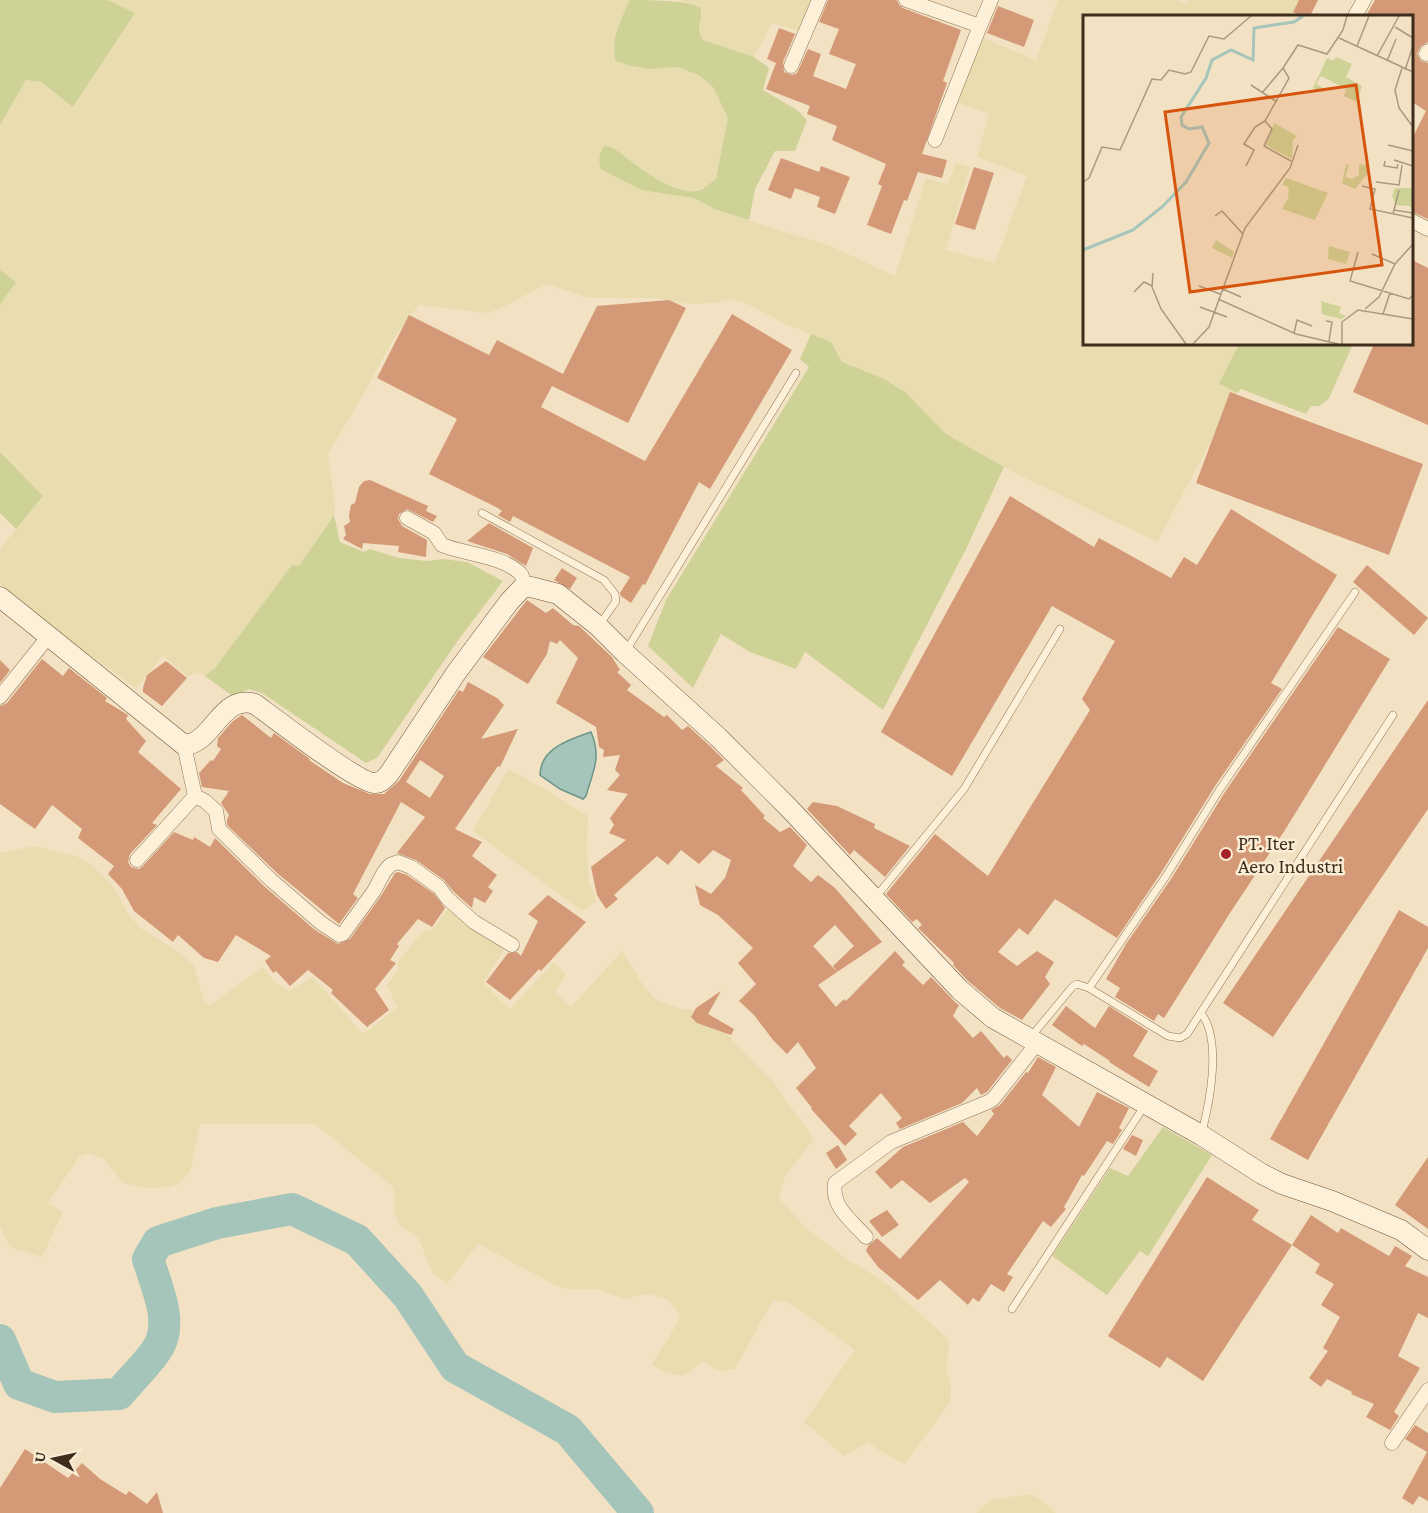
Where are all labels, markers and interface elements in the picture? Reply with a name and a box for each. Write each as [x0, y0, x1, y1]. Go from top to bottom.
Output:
inset map [1083, 15, 1413, 345]
place label: PT. Iter Aero Industri [1238, 832, 1343, 877]
marker: PT. Iter Aero Industri [1219, 847, 1233, 861]
north arrow [24, 1429, 84, 1489]
text: U [30, 1450, 49, 1464]

